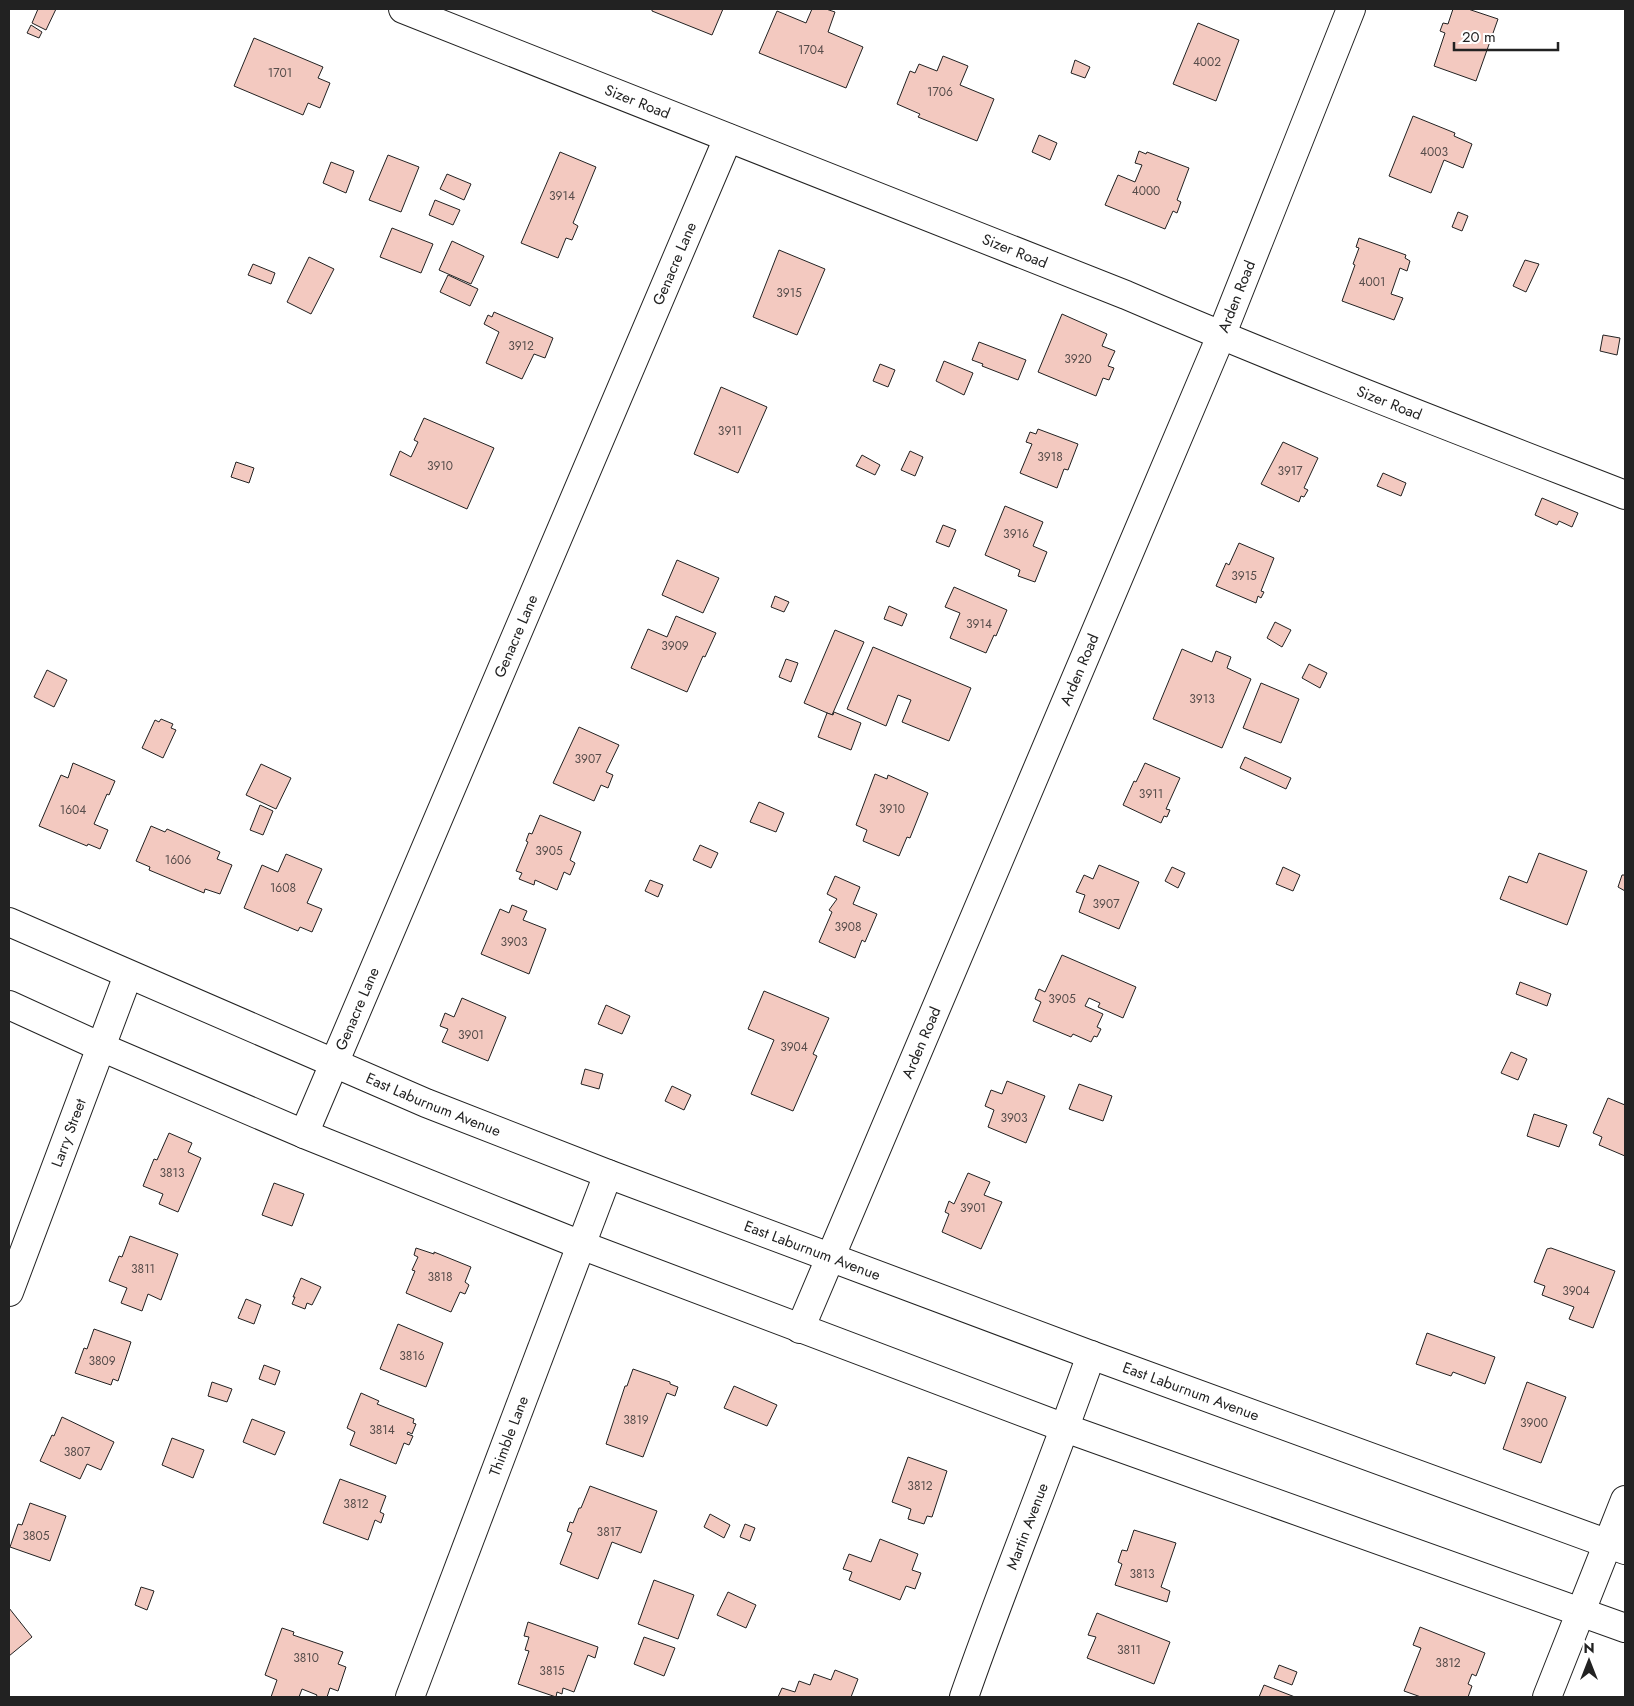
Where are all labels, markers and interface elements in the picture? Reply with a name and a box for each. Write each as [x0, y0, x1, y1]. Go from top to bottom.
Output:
scale bar [1454, 20, 1558, 52]
text: 20 m [1462, 26, 1496, 48]
house number: 1704 [798, 41, 824, 59]
house number: 4002 [1193, 53, 1221, 71]
house number: 1701 [268, 64, 292, 82]
street label: Sizer Road [601, 79, 673, 125]
house number: 1706 [927, 83, 953, 101]
house number: 4003 [1420, 143, 1448, 161]
house number: 4000 [1132, 182, 1160, 200]
house number: 3914 [549, 187, 575, 205]
street label: Genacre Lane [647, 218, 702, 309]
street label: Sizer Road [979, 228, 1051, 274]
street label: Arden Road [1212, 257, 1261, 336]
house number: 4001 [1359, 273, 1385, 291]
house number: 3915 [776, 284, 802, 302]
house number: 3912 [508, 337, 534, 355]
house number: 3920 [1064, 350, 1092, 368]
street label: Sizer Road [1353, 380, 1425, 426]
house number: 3911 [718, 422, 742, 440]
house number: 3918 [1037, 448, 1063, 466]
house number: 3910 [427, 457, 453, 475]
house number: 3917 [1277, 462, 1303, 480]
house number: 3916 [1003, 525, 1029, 543]
house number: 3915 [1231, 567, 1257, 585]
street label: Genacre Lane [488, 591, 543, 681]
house number: 3914 [966, 615, 992, 633]
street label: Arden Road [1054, 630, 1104, 709]
house number: 3909 [661, 637, 689, 655]
house number: 3913 [1189, 690, 1215, 708]
house number: 3907 [575, 750, 602, 768]
house number: 3911 [1139, 785, 1163, 803]
house number: 3910 [879, 800, 905, 818]
house number: 1604 [60, 801, 86, 819]
house number: 3905 [535, 842, 563, 860]
house number: 1606 [165, 851, 191, 869]
house number: 1608 [270, 879, 296, 897]
house number: 3907 [1093, 895, 1120, 913]
house number: 3908 [834, 918, 862, 936]
house number: 3903 [500, 933, 528, 951]
street label: Genacre Lane [330, 964, 385, 1054]
house number: 3905 [1048, 990, 1076, 1008]
street label: Arden Road [896, 1003, 946, 1082]
house number: 3901 [458, 1026, 484, 1044]
house number: 3904 [780, 1038, 808, 1056]
street label: East Laburnum Avenue [362, 1067, 504, 1142]
street label: Larry Street [46, 1095, 92, 1170]
house number: 3903 [1000, 1109, 1028, 1127]
house number: 3813 [159, 1164, 185, 1182]
house number: 3901 [960, 1199, 986, 1217]
street label: East Laburnum Avenue [741, 1215, 884, 1286]
house number: 3811 [131, 1260, 155, 1278]
house number: 3818 [427, 1268, 453, 1286]
house number: 3904 [1562, 1282, 1590, 1300]
house number: 3816 [399, 1347, 425, 1365]
house number: 3809 [88, 1352, 116, 1370]
street label: East Laburnum Avenue [1119, 1356, 1262, 1427]
street label: Thimble Lane [484, 1392, 534, 1479]
house number: 3819 [623, 1411, 649, 1429]
house number: 3900 [1520, 1414, 1548, 1432]
house number: 3814 [369, 1421, 395, 1439]
house number: 3807 [64, 1443, 91, 1461]
house number: 3812 [907, 1477, 933, 1495]
street label: Martin Avenue [1001, 1480, 1054, 1573]
house number: 3812 [343, 1495, 369, 1513]
house number: 3817 [597, 1523, 622, 1541]
house number: 3805 [22, 1527, 50, 1545]
house number: 3813 [1129, 1565, 1155, 1583]
north arrow [1564, 1636, 1614, 1686]
text: N [1583, 1638, 1595, 1658]
house number: 3811 [1117, 1641, 1141, 1659]
house number: 3810 [293, 1649, 319, 1667]
house number: 3812 [1435, 1654, 1461, 1672]
house number: 3815 [539, 1662, 565, 1680]

